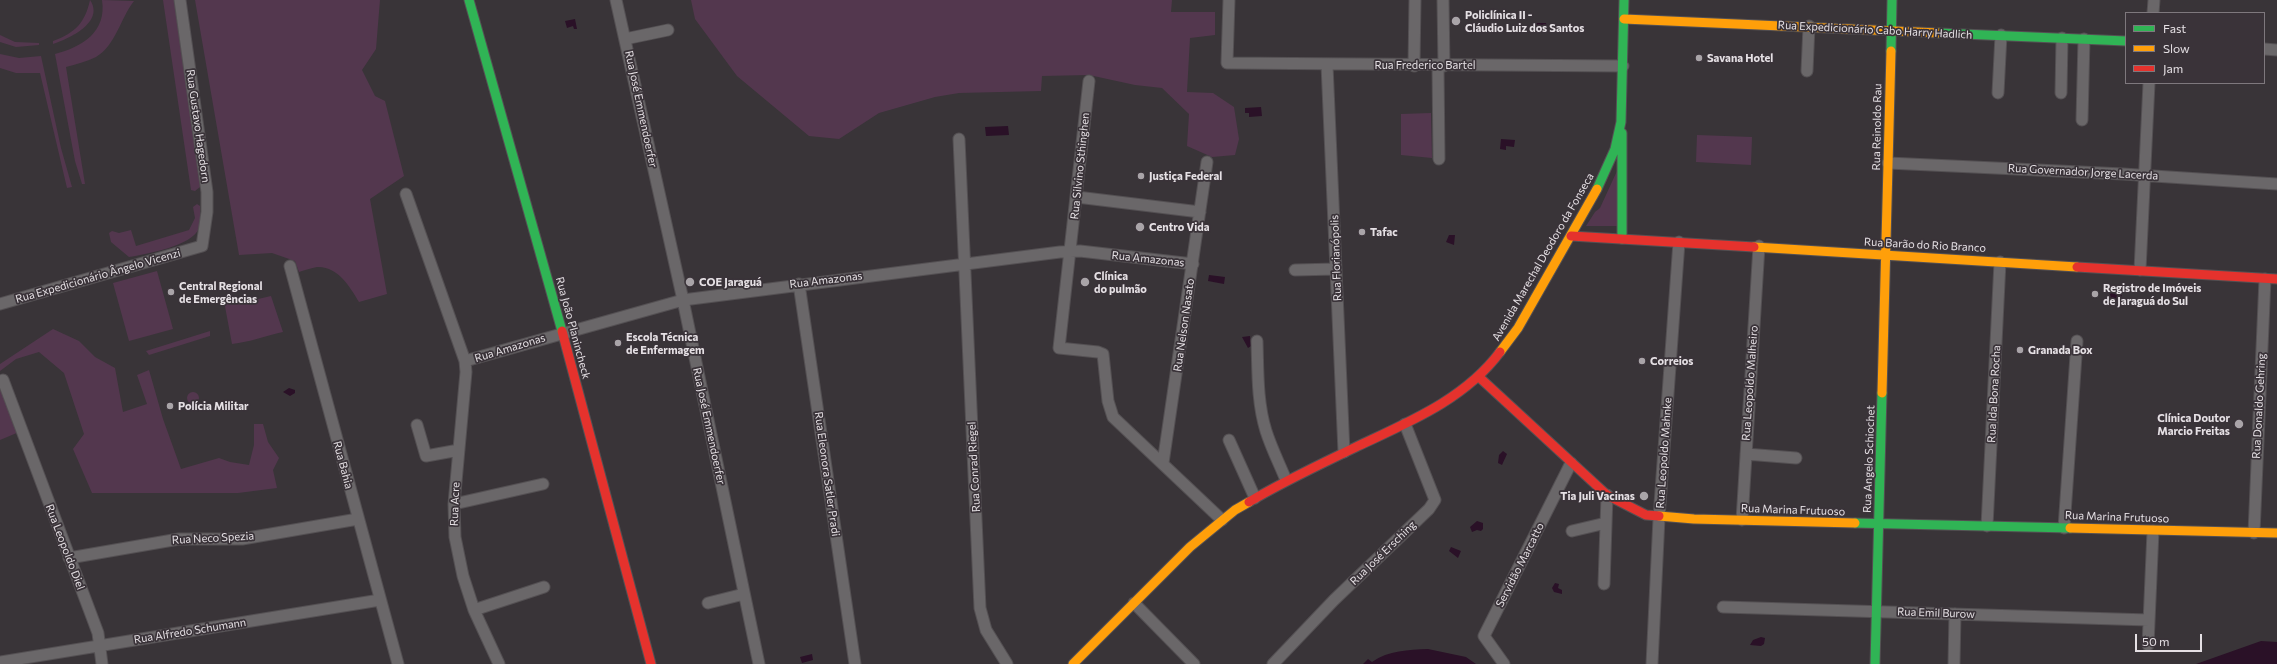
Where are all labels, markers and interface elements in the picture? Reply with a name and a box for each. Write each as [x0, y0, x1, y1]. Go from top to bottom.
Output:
place label: Policlínica II - Cláudio Luiz dos Santos [1465, 8, 1584, 34]
legend [2125, 12, 2265, 84]
marker: Policlínica II - Cláudio Luiz dos Santos [1450, 15, 1462, 27]
street label: Rua Expedicionário Cabo Harry Hadlich [1777, 18, 1973, 42]
text: Fast [2163, 21, 2186, 35]
text: Slow [2163, 41, 2190, 55]
street label: Rua José Emmendoerfer [622, 49, 660, 169]
place label: Savana Hotel [1707, 51, 1773, 65]
marker: Savana Hotel [1694, 53, 1704, 63]
street label: Rua Frederico Bartel [1374, 58, 1476, 72]
text: Jam [2163, 61, 2183, 75]
street label: Rua Gustavo Hagedorn [184, 69, 212, 183]
street label: Rua Reinoldo Rau [1870, 83, 1884, 171]
street label: Rua Silvino Sthinghen [1068, 112, 1092, 220]
street label: Rua Governador Jorge Lacerda [2008, 161, 2158, 183]
place label: Justiça Federal [1149, 169, 1222, 183]
marker: Justiça Federal [1136, 171, 1146, 181]
street label: Avenida Marechal Deodoro da Fonseca [1489, 171, 1597, 343]
street label: Rua Florianópolis [1328, 215, 1344, 301]
place label: Centro Vida [1149, 220, 1209, 234]
marker: Centro Vida [1134, 221, 1146, 233]
place label: Tafac [1370, 225, 1398, 239]
marker: Tafac [1357, 227, 1367, 237]
street label: Rua Barão do Rio Branco [1864, 235, 1986, 255]
street label: Rua Expedicionário Ângelo Vicenzi [14, 246, 182, 306]
street label: Rua Amazonas [1111, 249, 1185, 269]
street label: Rua Amazonas [789, 269, 863, 291]
place label: Clínica do pulmão [1094, 269, 1147, 295]
street label: Rua João Planincheck [553, 275, 593, 381]
place label: COE Jaraguá [699, 275, 762, 289]
marker: COE Jaraguá [684, 276, 696, 288]
marker: Clínica do pulmão [1079, 276, 1091, 288]
street label: Rua Nelson Nasato [1171, 278, 1197, 372]
place label: Central Regional de Emergências [179, 279, 262, 305]
place label: Registro de Imóveis de Jaraguá do Sul [2103, 281, 2201, 307]
marker: Central Regional de Emergências [166, 287, 176, 297]
marker: Registro de Imóveis de Jaraguá do Sul [2090, 289, 2100, 299]
street label: Rua Leopoldo Malheiro [1739, 325, 1761, 441]
place label: Escola Técnica de Enfermagem [626, 330, 705, 356]
street label: Rua Amazonas [473, 331, 547, 365]
marker: Escola Técnica de Enfermagem [613, 338, 623, 348]
place label: Granada Box [2028, 343, 2093, 357]
street label: Rua Ida Bona Rocha [1985, 345, 2003, 443]
marker: Granada Box [2015, 345, 2025, 355]
street label: Rua Donaldo Gehring [2250, 353, 2268, 459]
place label: Correios [1650, 354, 1693, 368]
marker: Correios [1637, 356, 1647, 366]
street label: Rua José Emmendoerfer [690, 366, 728, 486]
street label: Rua Leopoldo Mahnke [1654, 397, 1674, 509]
place label: Polícia Militar [178, 399, 249, 413]
marker: Polícia Militar [165, 401, 175, 411]
street label: Rua Angelo Schiochet [1861, 405, 1877, 513]
street label: Rua Eleonora Satler Pradi [812, 411, 842, 537]
place label: Clínica Doutor Marcio Freitas [2157, 411, 2230, 437]
marker: Clínica Doutor Marcio Freitas [2233, 418, 2245, 430]
street label: Rua Conrad Riegel [965, 421, 983, 513]
street label: Rua Bahia [330, 440, 356, 490]
street label: Rua Acre [448, 482, 462, 526]
place label: Tia Juli Vacinas [1560, 489, 1635, 503]
marker: Tia Juli Vacinas [1638, 490, 1650, 502]
street label: Rua Leopoldo Diel [43, 502, 87, 592]
street label: Rua Marina Frutuoso [1741, 502, 1845, 518]
street label: Rua Marina Frutuoso [2065, 509, 2169, 525]
street label: Rua José Ersching [1347, 518, 1419, 588]
street label: Servidão Marcatto [1493, 521, 1547, 609]
street label: Rua Neco Spezia [172, 529, 254, 547]
street label: Rua Emil Burow [1897, 605, 1975, 621]
street label: Rua Alfredo Schumann [133, 616, 247, 646]
scale bar [2137, 626, 2204, 652]
text: 50 m [2142, 634, 2170, 648]

